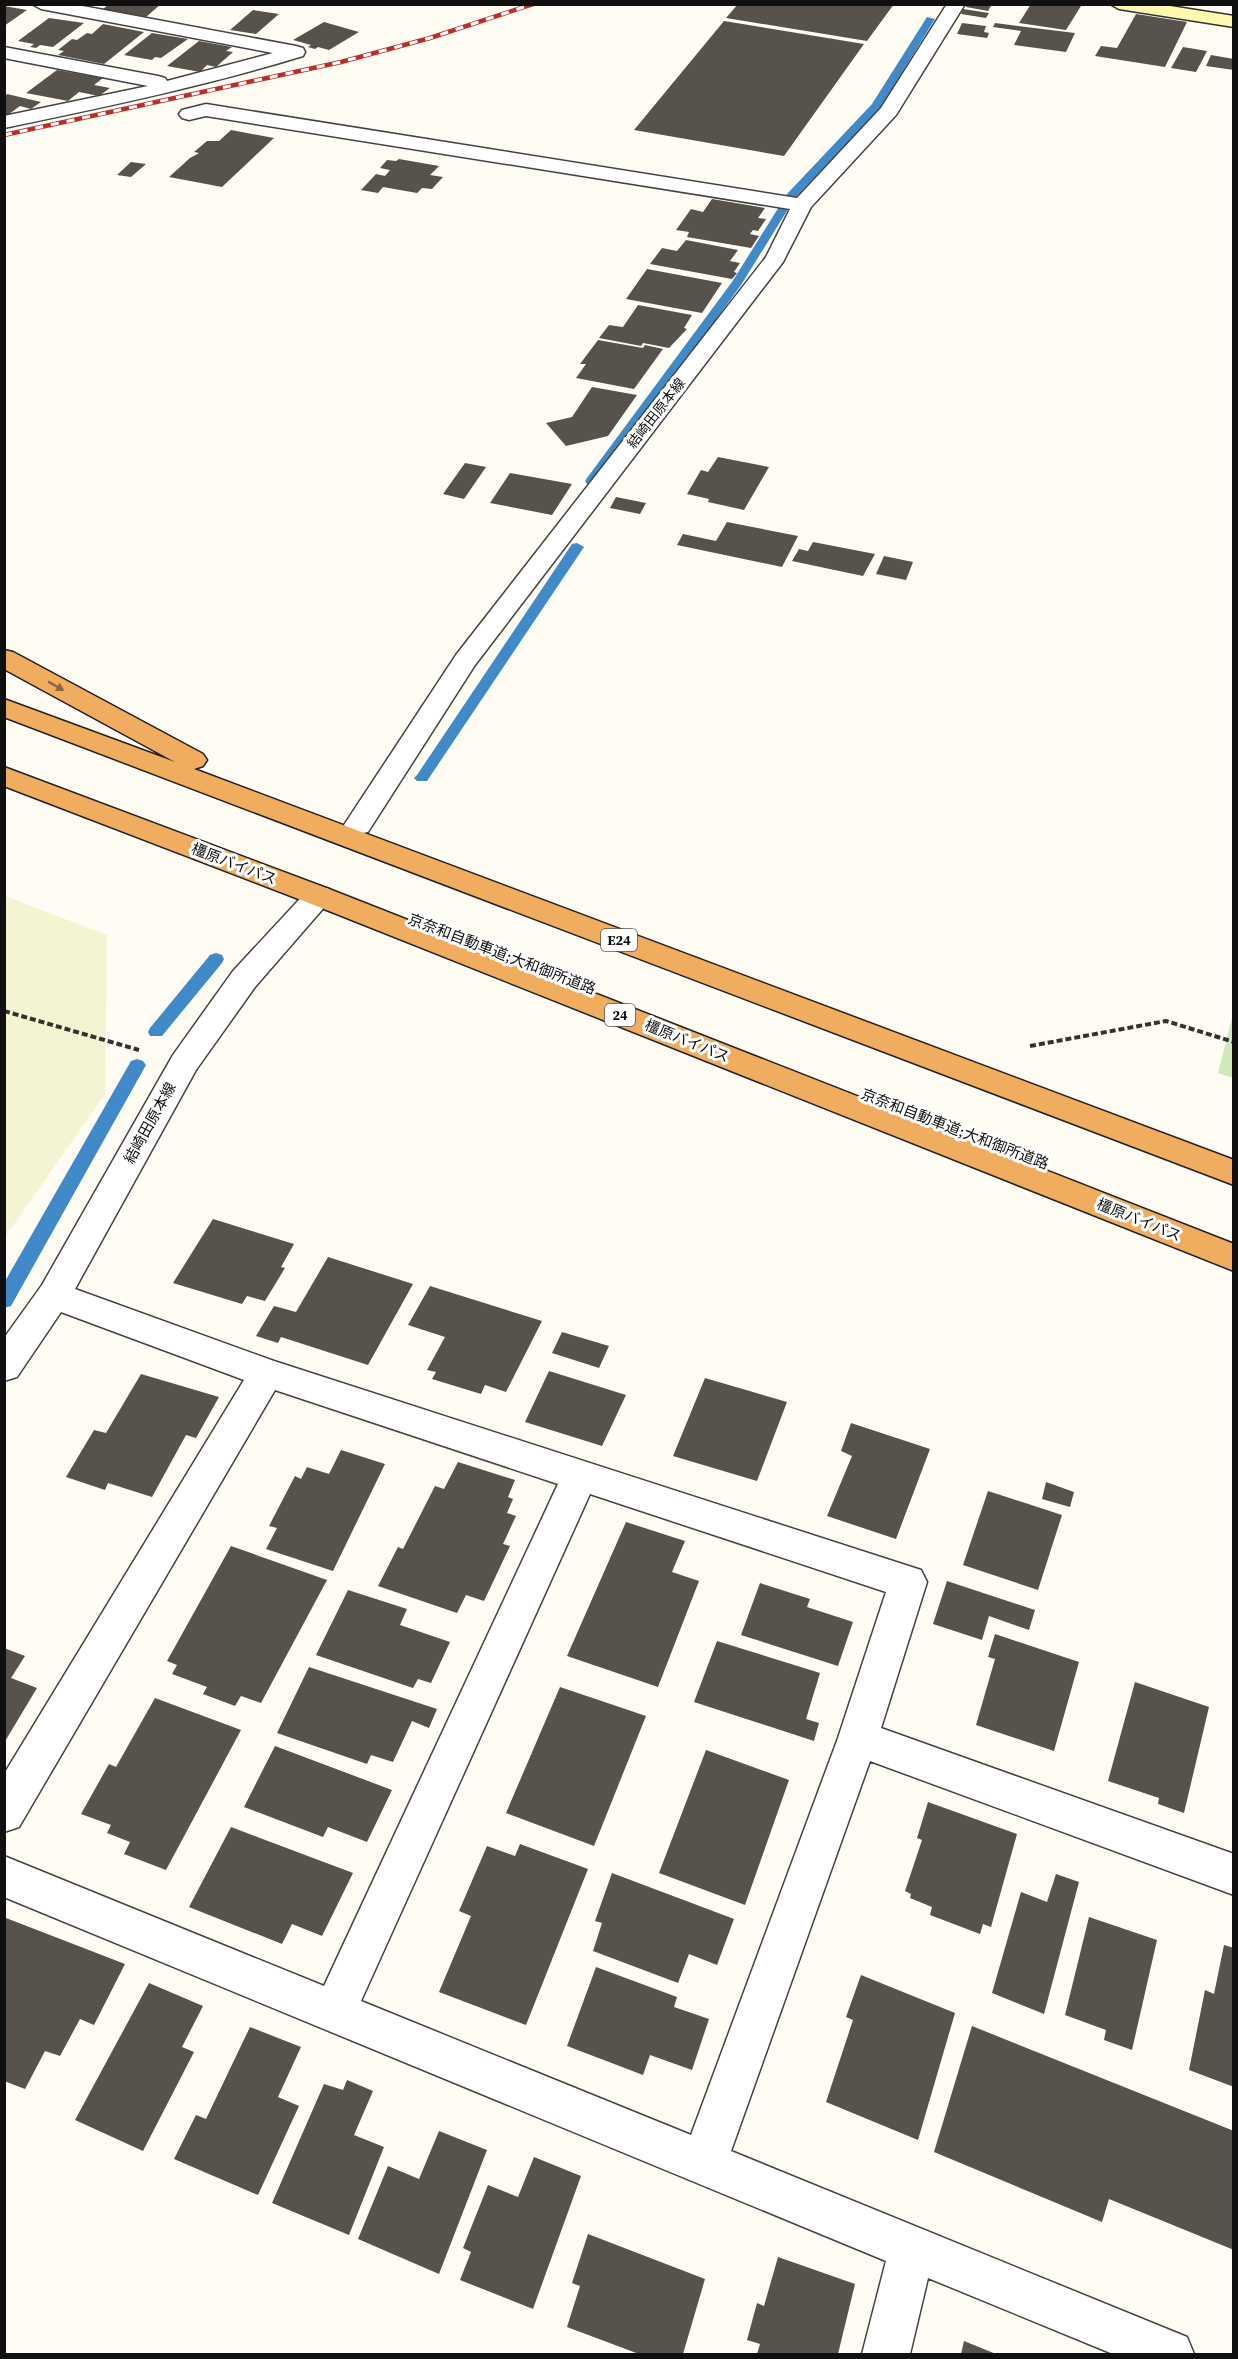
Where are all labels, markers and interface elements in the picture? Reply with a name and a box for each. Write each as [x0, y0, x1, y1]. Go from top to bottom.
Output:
street label: 結崎田原本線 [622, 374, 690, 452]
one-way arrow [48, 681, 65, 691]
street label: 橿原バイパス [189, 838, 280, 889]
street label: 京奈和自動車道;大和御所道路 [405, 908, 599, 999]
road number: E24 [601, 929, 637, 951]
road number: 24 [605, 1004, 635, 1026]
street label: 橿原バイパス [642, 1014, 733, 1067]
street label: 結崎田原本線 [119, 1078, 181, 1167]
street label: 京奈和自動車道;大和御所道路 [858, 1083, 1052, 1174]
street label: 橿原バイパス [1094, 1193, 1185, 1246]

